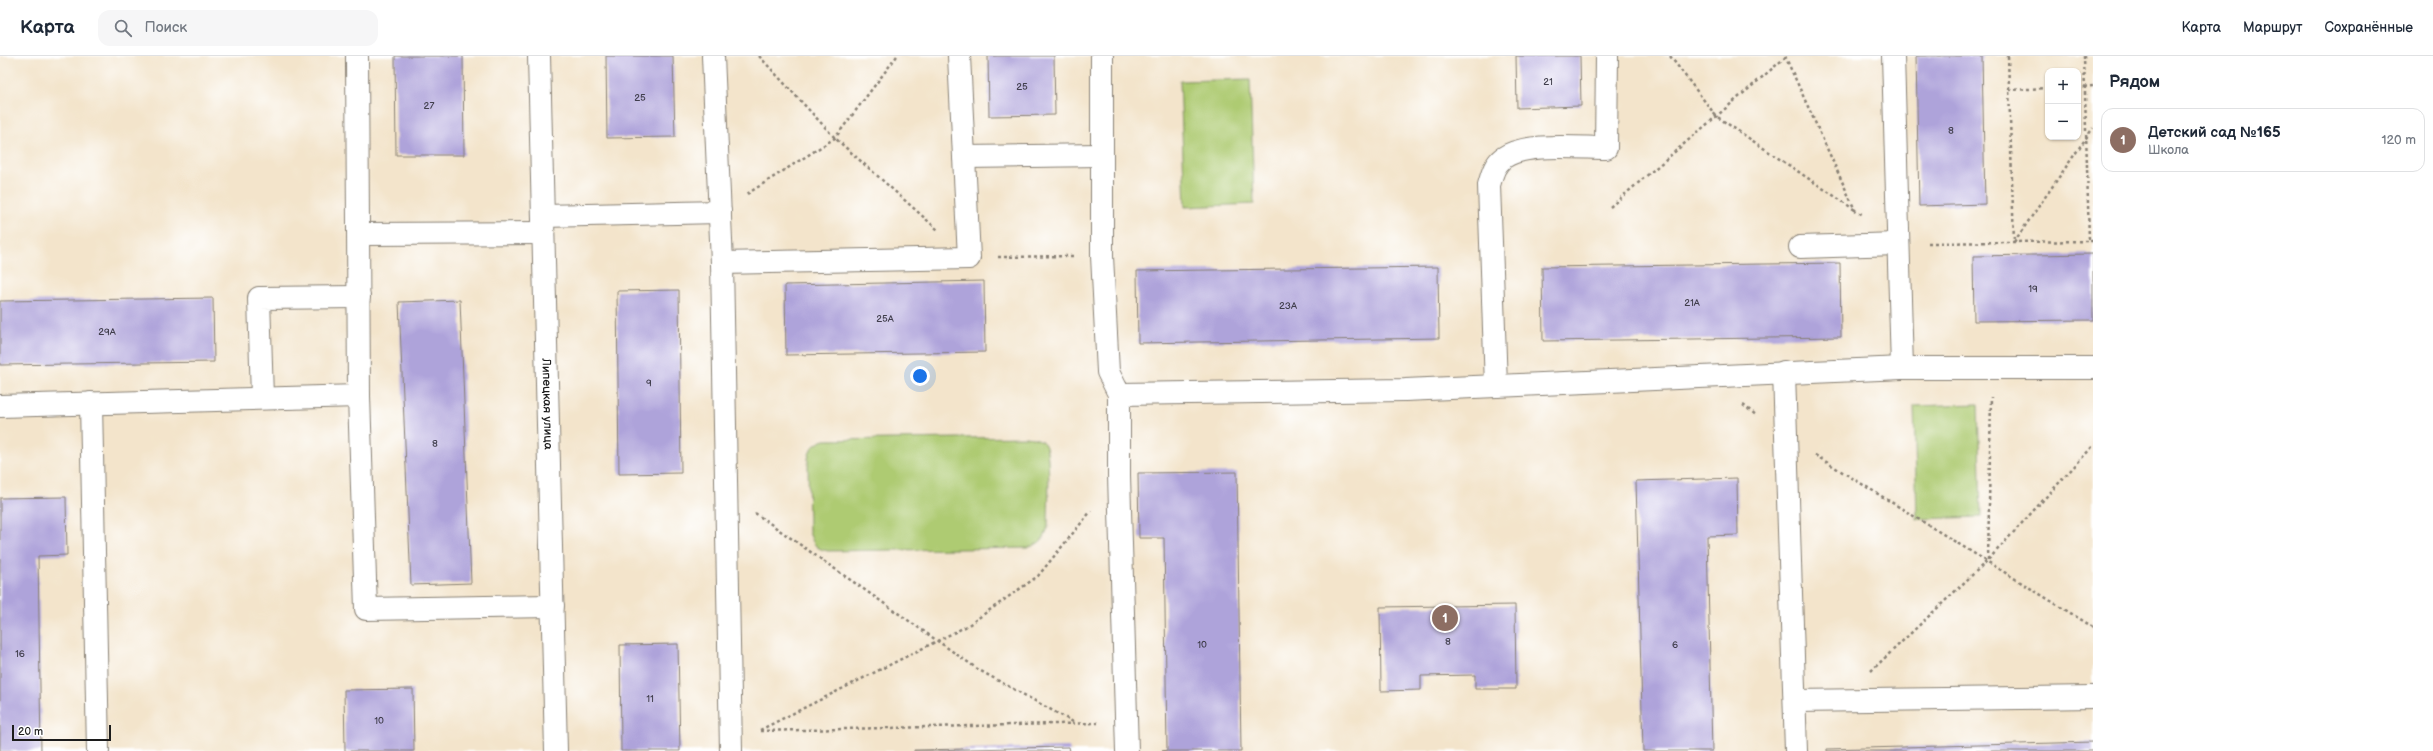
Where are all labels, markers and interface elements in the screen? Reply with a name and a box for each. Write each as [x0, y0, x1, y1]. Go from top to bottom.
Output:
search box [98, 10, 378, 46]
text: Карта [20, 16, 74, 39]
icon: search [112, 17, 134, 39]
text: Поиск [144, 18, 187, 37]
text: Карта [2182, 19, 2221, 36]
text: Маршрут [2243, 19, 2303, 36]
text: Сохранённые [2325, 19, 2413, 36]
map controls [2045, 68, 2081, 140]
button: + [2045, 68, 2081, 104]
text: Рядом [2109, 72, 2160, 92]
house number: 21 [1543, 76, 1553, 88]
house number: 25 [1016, 81, 1028, 93]
house number: 25 [634, 92, 646, 104]
house number: 27 [424, 100, 434, 112]
button: − [2045, 104, 2081, 140]
text: Детский сад №165 [2148, 123, 2281, 142]
house number: 8 [1948, 125, 1954, 137]
text: 1 [2120, 132, 2126, 148]
text: 120 m [2381, 132, 2416, 148]
text: Школа [2148, 142, 2189, 158]
house number: 19 [2028, 283, 2038, 295]
house number: 21А [1684, 297, 1701, 309]
house number: 23А [1279, 300, 1298, 312]
house number: 25А [876, 313, 895, 325]
house number: 29А [98, 326, 117, 338]
street label: Липецкая улица [538, 357, 556, 450]
your location [910, 366, 930, 386]
house number: 9 [646, 377, 652, 389]
house number: 8 [432, 438, 438, 450]
pin: 1 [1432, 603, 1458, 633]
house number: 8 [1445, 636, 1451, 648]
house number: 10 [1197, 639, 1207, 651]
house number: 6 [1672, 639, 1678, 651]
house number: 16 [15, 648, 25, 660]
house number: 11 [646, 693, 654, 705]
house number: 10 [374, 715, 384, 727]
scale bar [12, 723, 111, 742]
text: 20 m [18, 725, 43, 738]

